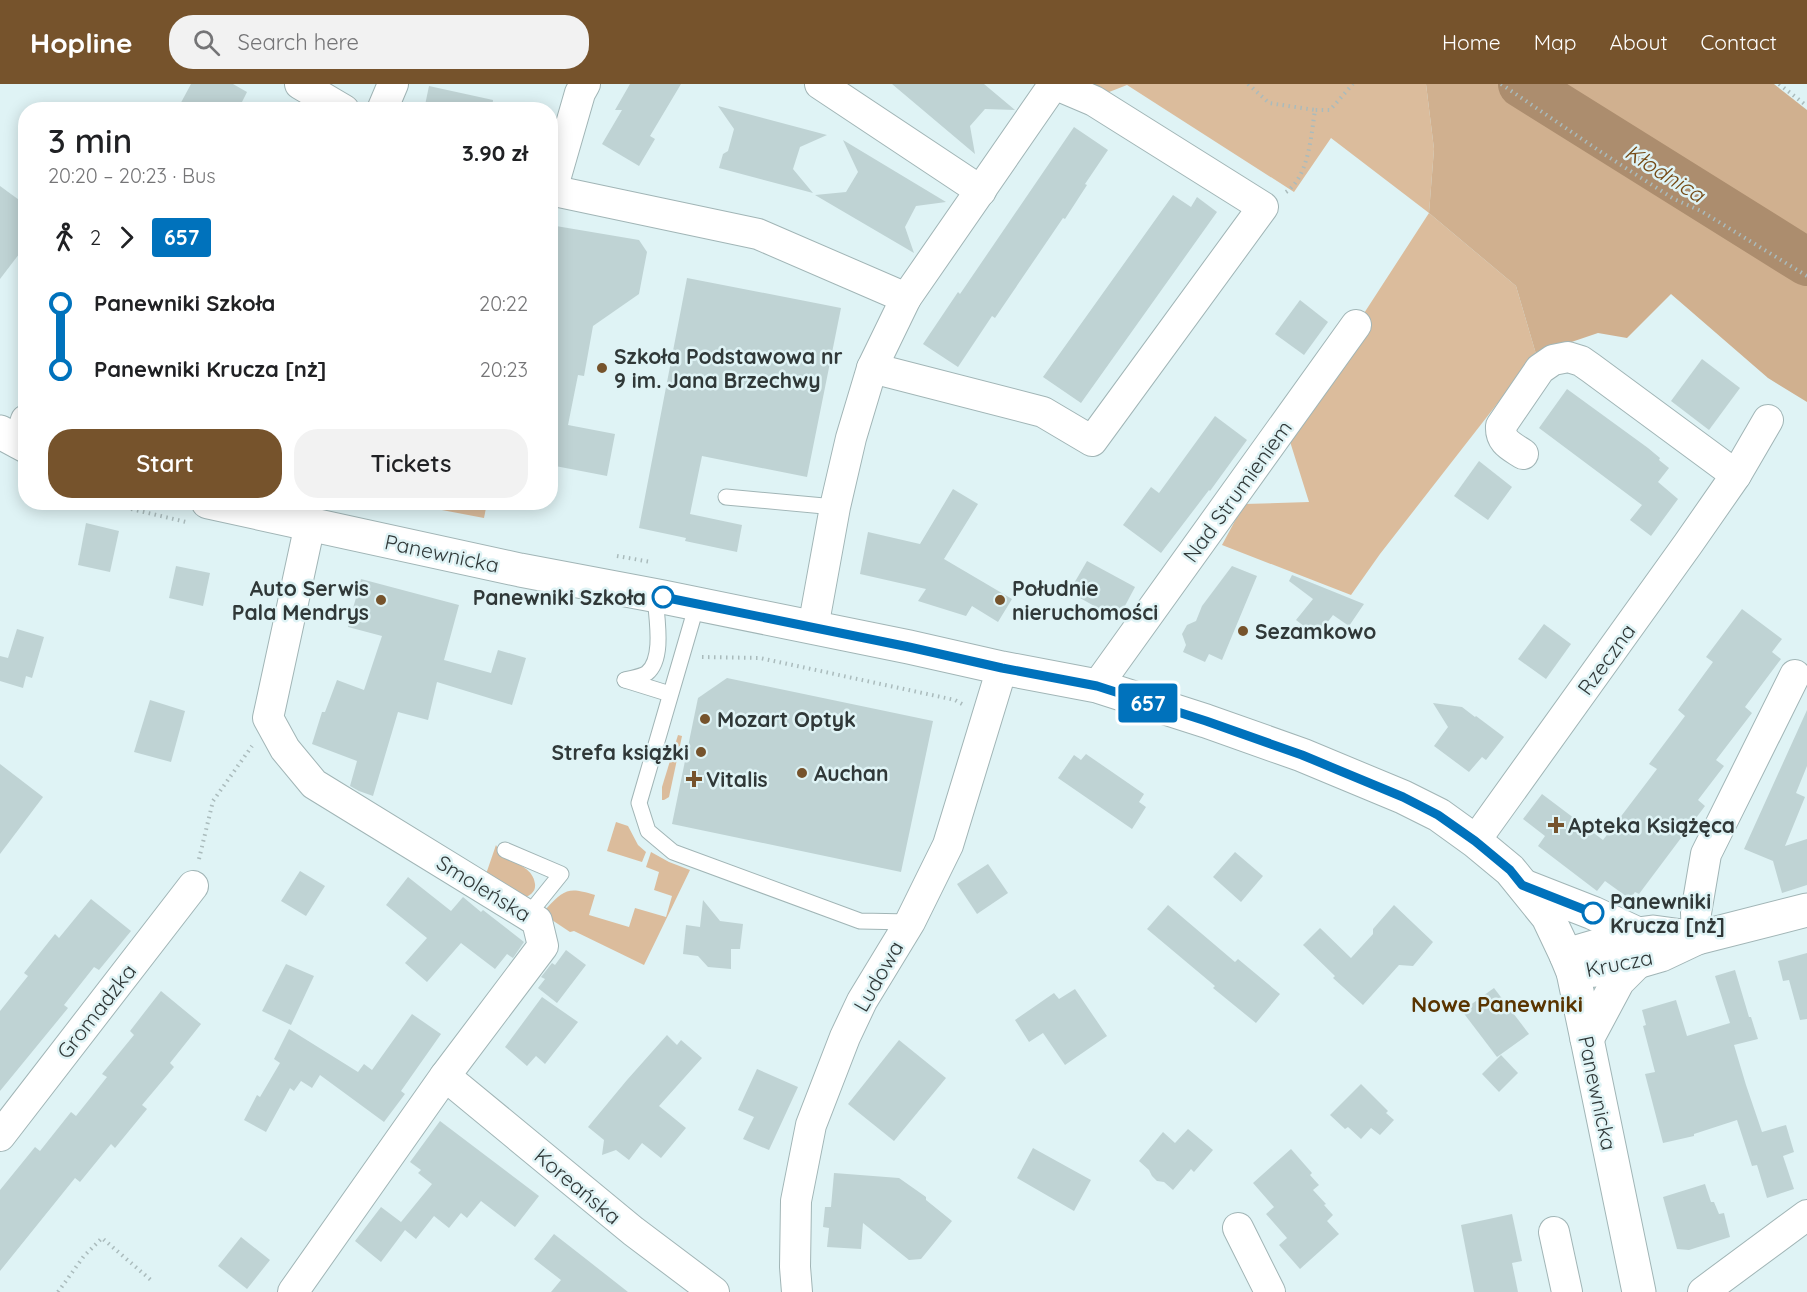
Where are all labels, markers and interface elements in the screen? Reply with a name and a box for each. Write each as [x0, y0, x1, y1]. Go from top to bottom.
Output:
search box [169, 15, 589, 69]
text: Hopline [30, 25, 133, 60]
icon: search [190, 26, 223, 59]
text: Search here [238, 28, 359, 56]
text: Home [1442, 29, 1501, 55]
text: Map [1534, 29, 1577, 55]
text: About [1610, 29, 1668, 55]
text: Contact [1701, 29, 1777, 55]
text: 3 min [48, 120, 132, 161]
water label: Kłodnica [1620, 138, 1711, 209]
text: 3.90 zł [462, 139, 528, 167]
text: 20:20 – 20:23 · Bus [48, 163, 216, 188]
icon: walk [48, 221, 81, 254]
icon: forward [110, 221, 143, 254]
text: 657 [164, 224, 199, 250]
text: 2 [90, 225, 101, 250]
text: Panewniki Szkoła [94, 289, 275, 317]
text: 20:22 [479, 291, 528, 316]
place label: Szkoła Podstawowa nr 9 im. Jana Brzechwy [614, 343, 843, 393]
text: Panewniki Krucza [nż] [94, 355, 327, 383]
text: 20:23 [480, 357, 528, 382]
marker: Szkoła Podstawowa nr 9 im. Jana Brzechwy [595, 361, 609, 375]
street label: Nad Strumieniem [1177, 415, 1297, 567]
button: Start [48, 429, 282, 498]
button: Tickets [294, 429, 528, 498]
street label: Panewnicka [382, 528, 502, 578]
place label: Auto Serwis Pala Mendrys [232, 575, 369, 625]
place label: Południe nieruchomości [1012, 575, 1158, 625]
place label: Panewniki Szkoła [473, 584, 646, 610]
marker: Panewniki Szkoła [652, 586, 674, 608]
marker: Auto Serwis Pala Mendrys [374, 593, 388, 607]
marker: Południe nieruchomości [993, 593, 1007, 607]
place label: Sezamkowo [1255, 618, 1376, 644]
street label: Rzeczna [1572, 618, 1640, 700]
marker: Sezamkowo [1236, 624, 1250, 638]
line badge: 657 [1114, 684, 1182, 722]
text: 657 [1130, 690, 1166, 716]
place label: Mozart Optyk [717, 706, 856, 732]
marker: Mozart Optyk [698, 712, 712, 726]
place label: Strefa książki [551, 739, 689, 765]
marker: Strefa książki [694, 745, 708, 759]
place label: Auchan [814, 760, 888, 786]
place label: Vitalis [706, 766, 768, 792]
marker: Auchan [795, 766, 809, 780]
marker: Vitalis [687, 772, 701, 786]
place label: Apteka Książęca [1568, 812, 1735, 838]
marker: Apteka Książęca [1549, 818, 1563, 832]
street label: Smoleńska [432, 849, 536, 927]
place label: Panewniki Krucza [nż] [1610, 888, 1725, 938]
marker: Panewniki Krucza [nż] [1582, 902, 1604, 924]
street label: Ludowa [847, 936, 909, 1016]
street label: Krucza [1583, 944, 1655, 982]
street label: Gromadzka [51, 958, 141, 1064]
district label: Nowe Panewniki [1411, 990, 1583, 1018]
street label: Panewnicka [1573, 1033, 1623, 1153]
street label: Koreańska [530, 1142, 626, 1230]

